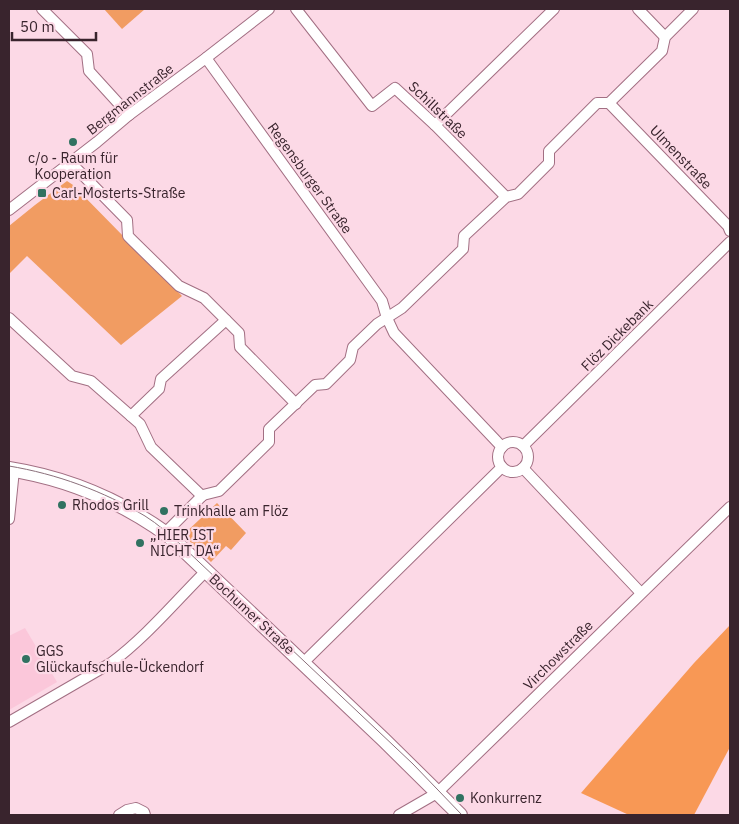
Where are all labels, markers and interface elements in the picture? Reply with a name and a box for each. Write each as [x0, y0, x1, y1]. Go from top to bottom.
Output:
scale bar [12, 10, 96, 42]
text: 50 m [20, 17, 55, 36]
street label: Bergmannstraße [83, 59, 177, 139]
street label: Schillstraße [405, 77, 471, 143]
street label: Regensburger Straße [264, 119, 356, 237]
street label: Ulmenstraße [646, 121, 716, 193]
marker: c/o - Raum für Kooperation [67, 136, 79, 148]
place label: c/o - Raum für Kooperation [28, 149, 118, 183]
place label: Carl-Mosterts-Straße [52, 184, 186, 202]
marker: Carl-Mosterts-Straße [36, 187, 48, 199]
street label: Flöz Dickebank [577, 295, 657, 375]
place label: Rhodos Grill [72, 496, 149, 514]
marker: Rhodos Grill [56, 499, 68, 511]
place label: Trinkhalle am Flöz [174, 502, 289, 520]
marker: Trinkhalle am Flöz [158, 505, 170, 517]
place label: „HIER IST NICHT DA“ [150, 526, 220, 560]
marker: „HIER IST NICHT DA“ [134, 537, 146, 549]
street label: Bochumer Straße [205, 570, 299, 658]
street label: Virchowstraße [519, 616, 597, 694]
place label: GGS Glückaufschule-Ückendorf [36, 642, 204, 676]
marker: GGS Glückaufschule-Ückendorf [20, 653, 32, 665]
place label: Konkurrenz [470, 789, 542, 807]
marker: Konkurrenz [454, 792, 466, 804]

